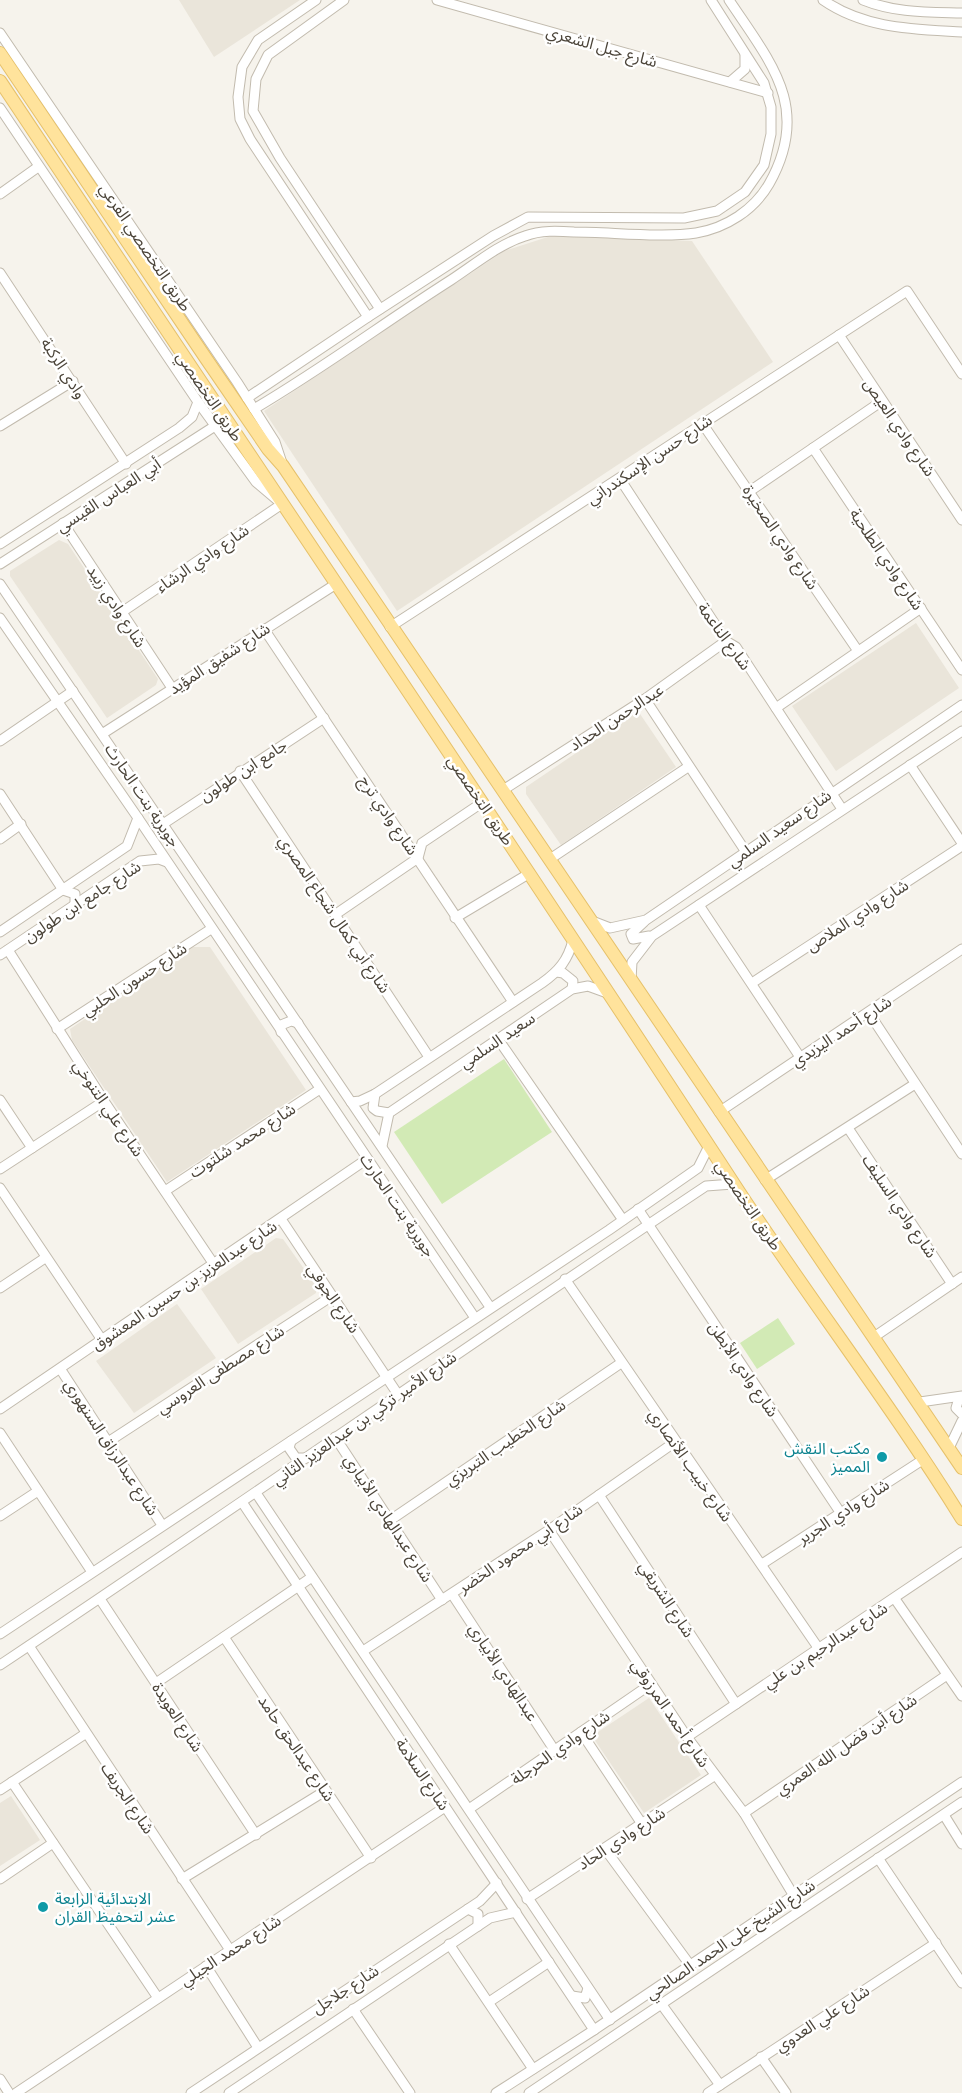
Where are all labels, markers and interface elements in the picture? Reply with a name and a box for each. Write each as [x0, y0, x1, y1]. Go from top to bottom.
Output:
street label: شارع جبل الشعري [543, 21, 660, 74]
street label: طريق التخصصي الفرعي [93, 179, 197, 317]
street label: وادي الركبة [35, 334, 91, 404]
street label: طريق التخصصي [170, 347, 248, 447]
street label: شارع وادي العيص [857, 374, 940, 482]
street label: شارع حسن الإسكندراني [582, 409, 717, 511]
street label: أبي العباس القيسي [52, 454, 166, 539]
street label: شارع وادي الصخيرة [736, 481, 823, 595]
street label: شارع وادي الطلحية [843, 504, 928, 615]
street label: شارع وادي الرشاء [152, 520, 254, 599]
street label: شارع وادي زبيد [80, 561, 151, 653]
street label: شارع الناعمة [691, 598, 756, 675]
street label: شارع شفيق المؤيد [165, 618, 275, 701]
street label: عبدالرحمن الحداد [565, 679, 667, 755]
street label: جامع ابن طولون [196, 734, 292, 808]
street label: جويرية بنت الحارث [101, 740, 185, 850]
street label: طريق التخصصي [441, 751, 519, 851]
street label: شارع وادي ترج [353, 771, 423, 860]
street label: شارع سعيد السلمي [723, 785, 837, 874]
street label: شارع أبي كمال شجاع المصري [272, 831, 395, 998]
street label: شارع جامع ابن طولون [20, 856, 146, 949]
street label: شارع وادي الملاص [802, 874, 914, 958]
street label: شارع حسون الحلبي [78, 938, 192, 1023]
street label: شارع أحمد اليزيدي [787, 991, 897, 1073]
street label: سعيد السلمي [455, 1007, 540, 1075]
street label: شارع علي التنوخي [67, 1056, 149, 1162]
street label: شارع محمد شلتوت [185, 1098, 301, 1184]
street label: جويرية بنت الحارث [356, 1150, 440, 1260]
street label: شارع وادي السليف [856, 1151, 942, 1263]
street label: طريق التخصصي [709, 1156, 787, 1256]
street label: شارع عبدالعزيز بن حسين المعشوق [88, 1215, 282, 1357]
street label: شارع الجوفي [301, 1259, 365, 1338]
street label: شارع وادي الأبطن [702, 1317, 783, 1422]
street label: شارع مصطفى العروسي [152, 1320, 289, 1420]
street label: شارع الأمير تركي بن عبدالعزيز الثاني [268, 1347, 462, 1492]
street label: شارع عبدالرزاق السنهوري [58, 1375, 163, 1520]
street label: شارع الخطيب التبريزي [441, 1394, 571, 1492]
street label: شارع خبيب الأنصاري [642, 1405, 737, 1527]
place label: مكتب النقش المميز [784, 1438, 870, 1476]
street label: شارع عبدالهادي الأبياري [338, 1450, 438, 1587]
marker: مكتب النقش المميز [875, 1450, 889, 1464]
street label: شارع وادي الجرير [793, 1474, 894, 1551]
street label: شارع أبي محمود الخضر [453, 1499, 588, 1600]
street label: شارع الشريقي [632, 1557, 699, 1643]
street label: شارع عبدالرحيم بن علي [759, 1597, 893, 1695]
street label: عبدالهادي الأبياري [463, 1619, 543, 1726]
street label: شارع أحمد المرزوقي [625, 1655, 715, 1772]
street label: شارع العويدة [146, 1678, 208, 1757]
street label: شارع أبن فضل الله العمري [771, 1689, 922, 1801]
street label: شارع عبدالحق حامد [252, 1691, 340, 1807]
street label: شارع وادي الحرجلة [507, 1705, 615, 1791]
street label: شارع السلامة [389, 1734, 454, 1816]
street label: شارع الجريف [94, 1759, 159, 1839]
street label: شارع وادي الحاد [573, 1802, 670, 1876]
street label: شارع الشيخ على الحمد الصالحي [641, 1875, 820, 2006]
place label: الابتدائية الرابعة عشر لتحفيظ القران [55, 1888, 175, 1926]
marker: الابتدائية الرابعة عشر لتحفيظ القران [36, 1900, 50, 1914]
street label: شارع محمد الجيلي [176, 1910, 286, 1993]
street label: شارع جلاجل [308, 1960, 384, 2020]
street label: شارع علي العدوي [771, 1980, 874, 2058]

